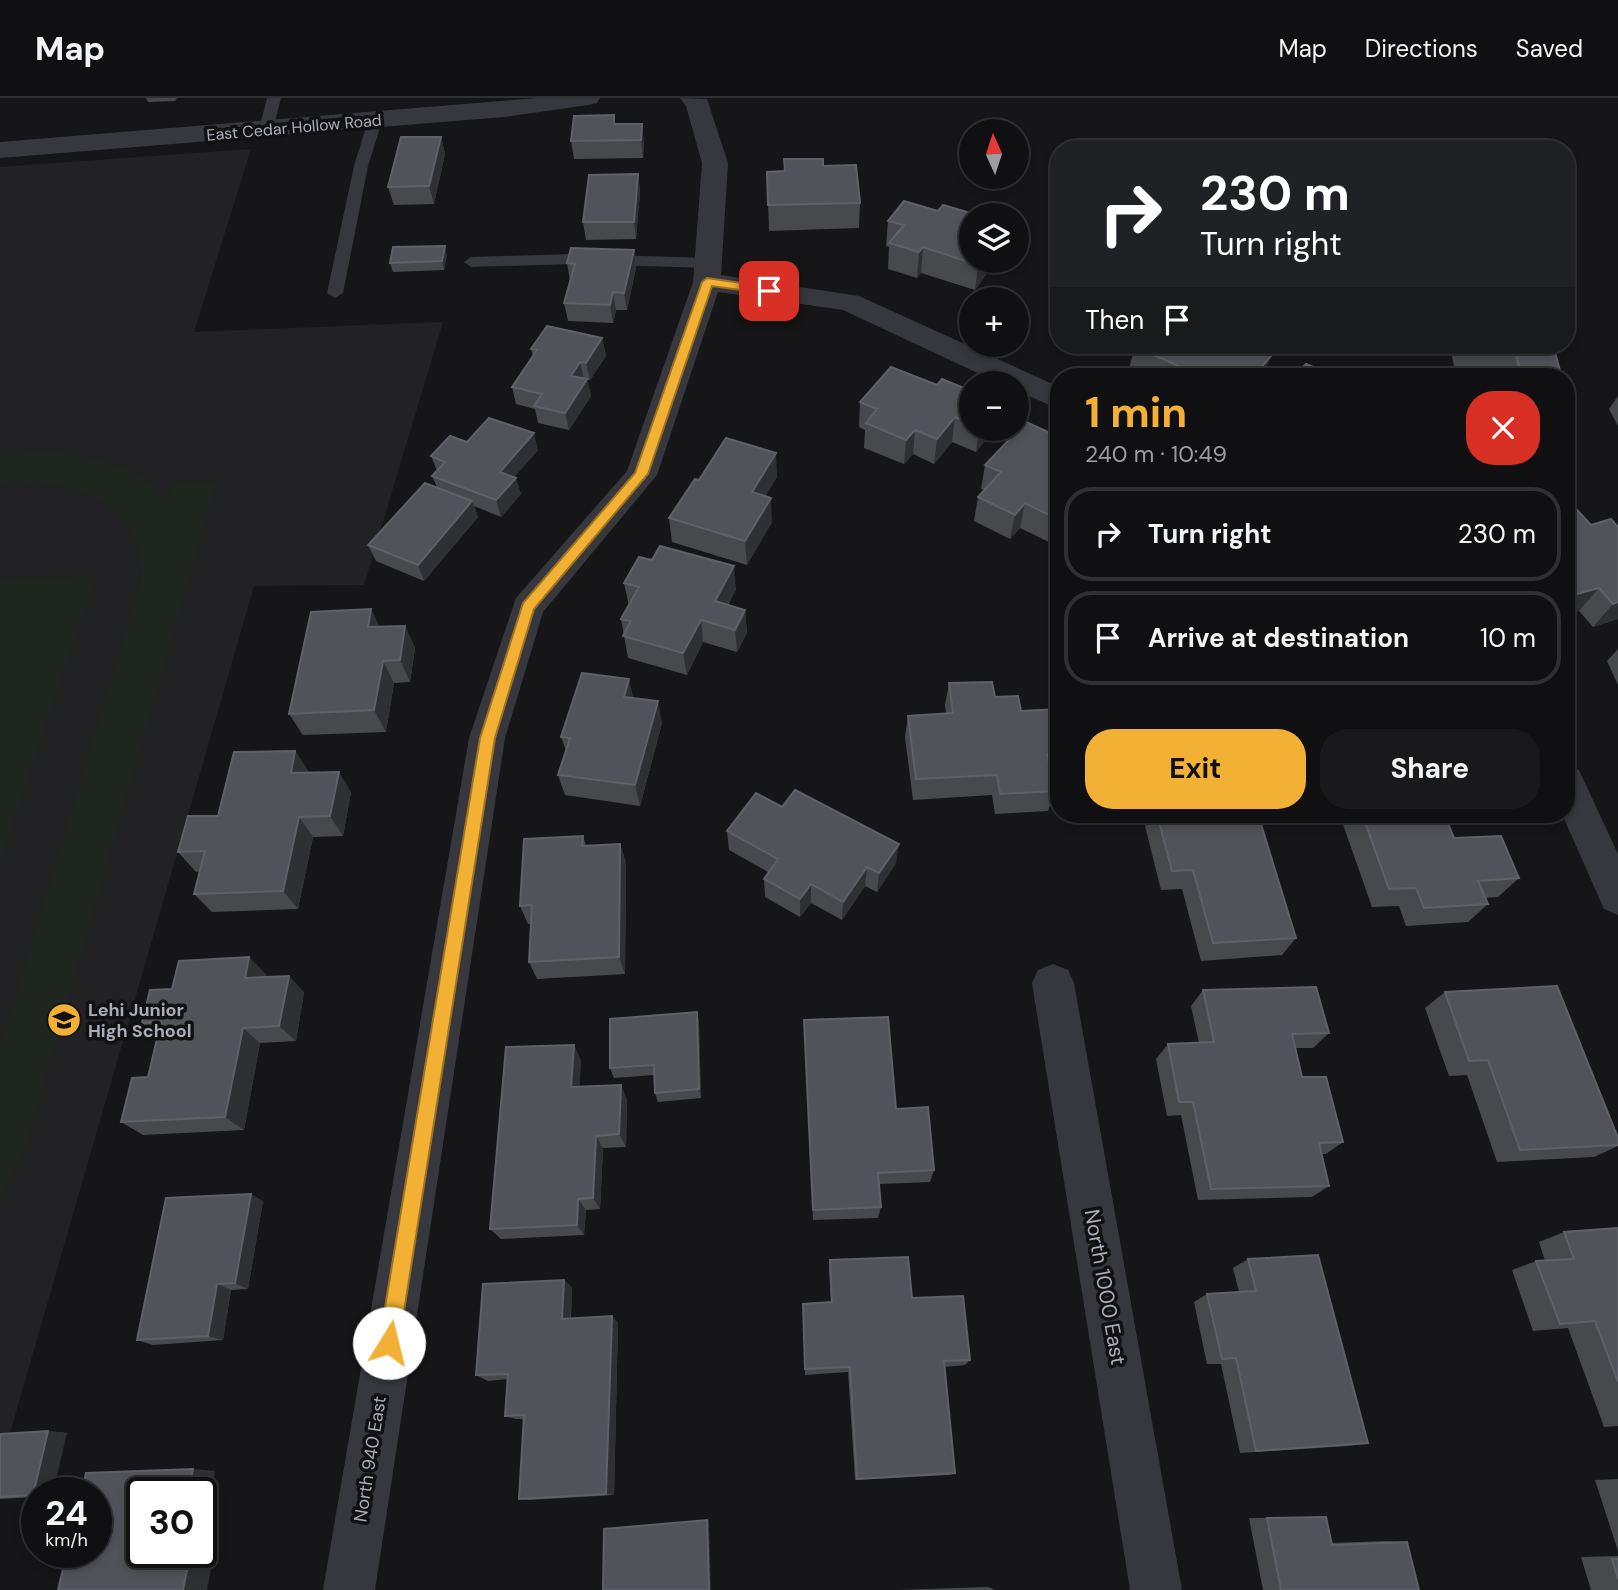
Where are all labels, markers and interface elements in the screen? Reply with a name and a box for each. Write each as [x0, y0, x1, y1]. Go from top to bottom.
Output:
text: Map [35, 27, 105, 70]
text: Map [1279, 33, 1327, 64]
text: Directions [1365, 33, 1478, 64]
text: Saved [1516, 33, 1583, 64]
street label: East Cedar Hollow Road [206, 109, 383, 146]
north arrow [959, 119, 1029, 189]
map controls [959, 119, 1029, 441]
text: 230 m [1200, 161, 1350, 225]
icon: right [1085, 168, 1176, 259]
button: layers [959, 203, 1029, 273]
text: Turn right [1200, 223, 1342, 265]
pin [739, 261, 799, 321]
icon: arrive [750, 272, 788, 310]
button: + [959, 287, 1029, 357]
icon: arrive [1158, 301, 1196, 339]
text: Then [1085, 303, 1144, 337]
button: − [959, 371, 1029, 441]
text: 1 min [1085, 385, 1187, 440]
button: close [1466, 391, 1540, 465]
text: 240 m · 10:49 [1085, 439, 1227, 469]
icon: right [1089, 515, 1127, 553]
text: Turn right [1148, 517, 1272, 551]
text: 230 m [1458, 517, 1536, 551]
icon: arrive [1089, 619, 1127, 657]
text: Arrive at destination [1148, 621, 1409, 655]
text: 10 m [1480, 621, 1536, 655]
button: Exit [1085, 729, 1306, 809]
button: Share [1320, 729, 1540, 809]
place label: Lehi Junior High School [88, 998, 192, 1043]
school or university icon: Lehi Junior High School [45, 1001, 83, 1039]
street label: North 1000 East [1078, 1207, 1132, 1367]
position arrow [352, 1306, 426, 1380]
street label: North 940 East [348, 1394, 392, 1524]
speed limit sign: 30 [126, 1477, 217, 1568]
text: 24 [45, 1490, 88, 1536]
text: km/h [45, 1528, 88, 1552]

